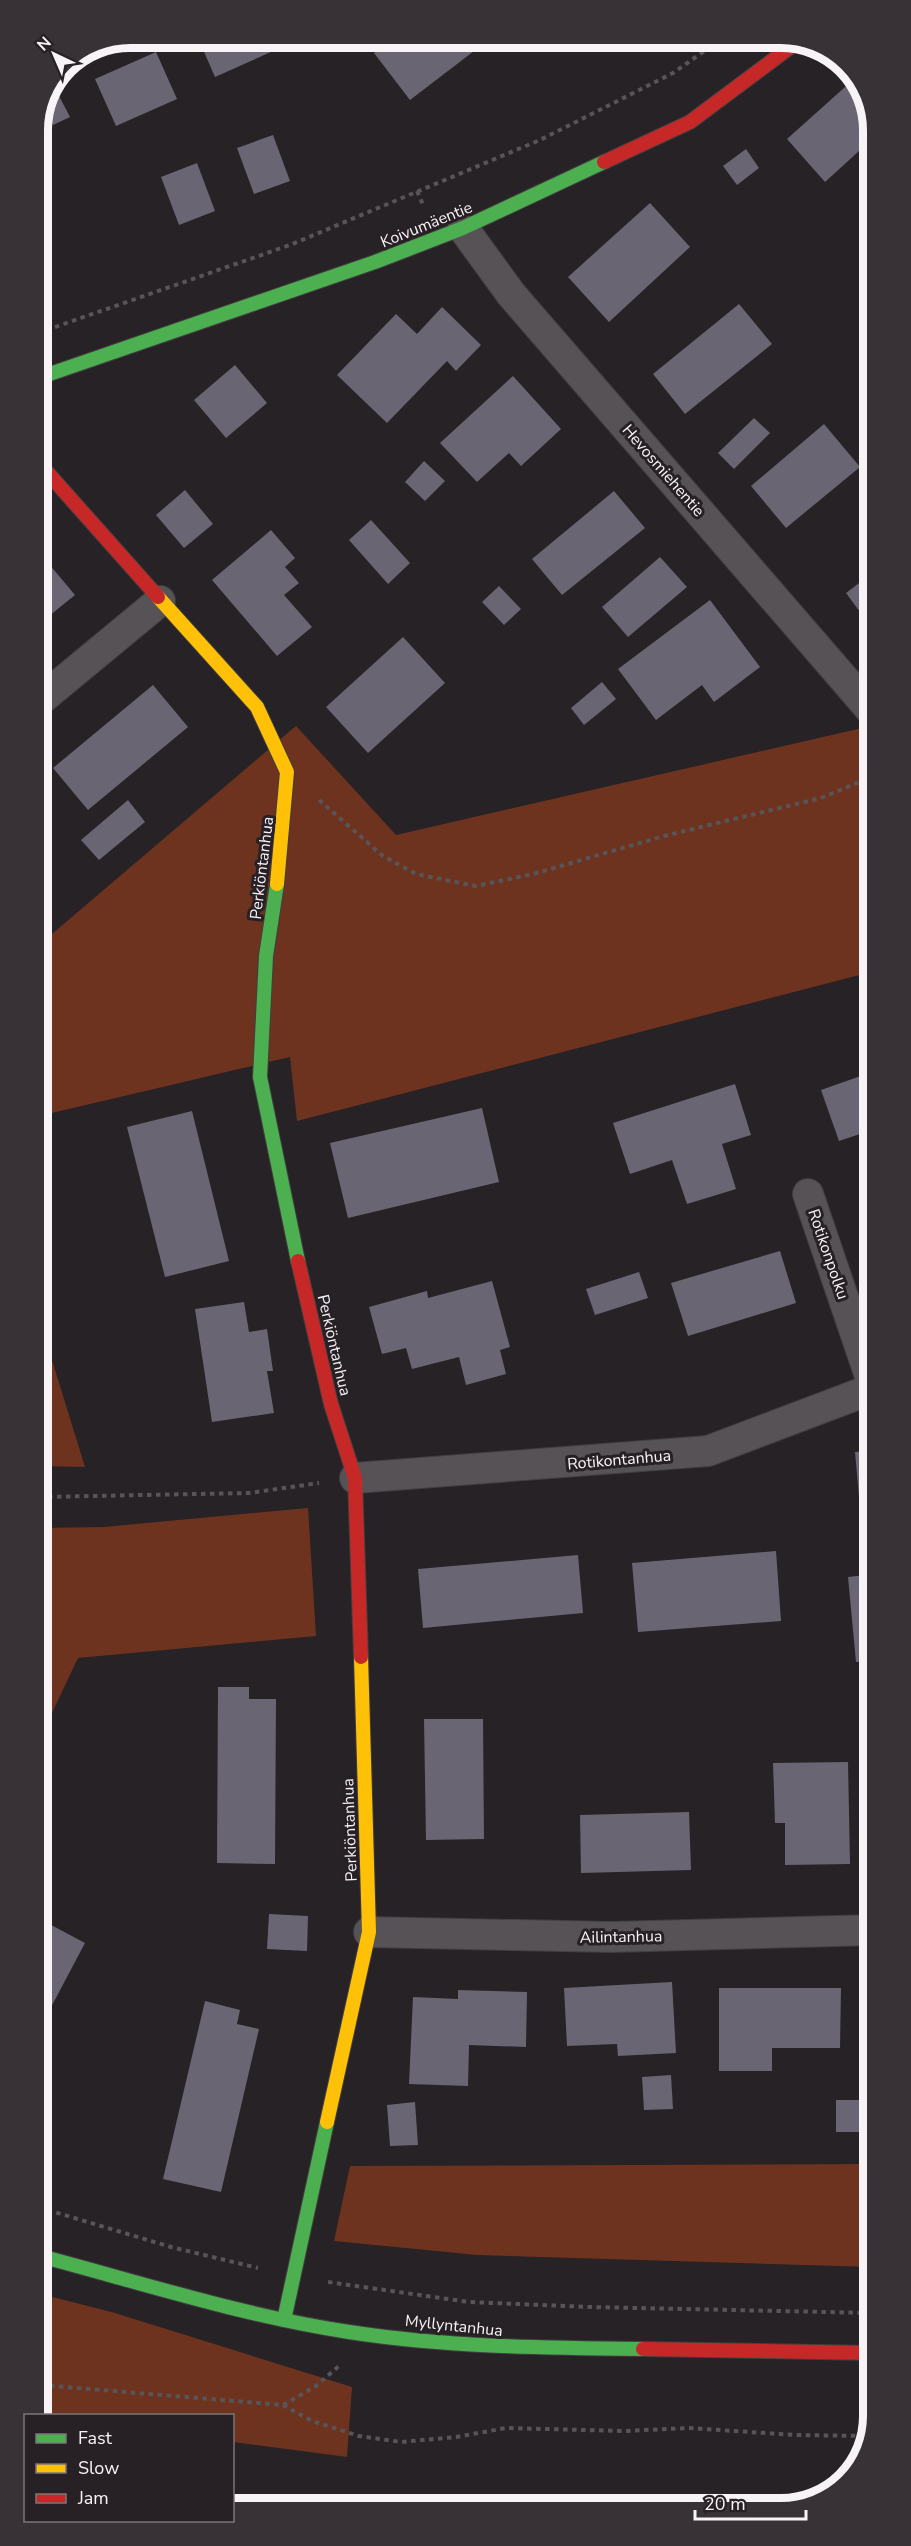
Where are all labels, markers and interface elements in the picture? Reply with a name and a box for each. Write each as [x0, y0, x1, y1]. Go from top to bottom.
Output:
north arrow [24, 24, 84, 84]
text: N [32, 32, 56, 56]
street label: Koivumäentie [377, 197, 476, 253]
street label: Hevosmiehentie [617, 420, 710, 522]
street label: Perkiöntanhua [245, 815, 279, 921]
street label: Rotikonpolku [802, 1206, 854, 1303]
street label: Perkiöntanhua [312, 1292, 356, 1398]
street label: Rotikontanhua [566, 1444, 672, 1475]
street label: Perkiöntanhua [337, 1778, 363, 1882]
street label: Ailintanhua [580, 1925, 663, 1949]
street label: Myllyntanhua [404, 2310, 504, 2342]
legend [24, 2414, 234, 2522]
text: Fast [78, 2426, 113, 2450]
text: Slow [78, 2456, 119, 2480]
scale bar [695, 2483, 806, 2521]
text: Jam [77, 2486, 109, 2510]
text: 20 m [704, 2492, 746, 2516]

